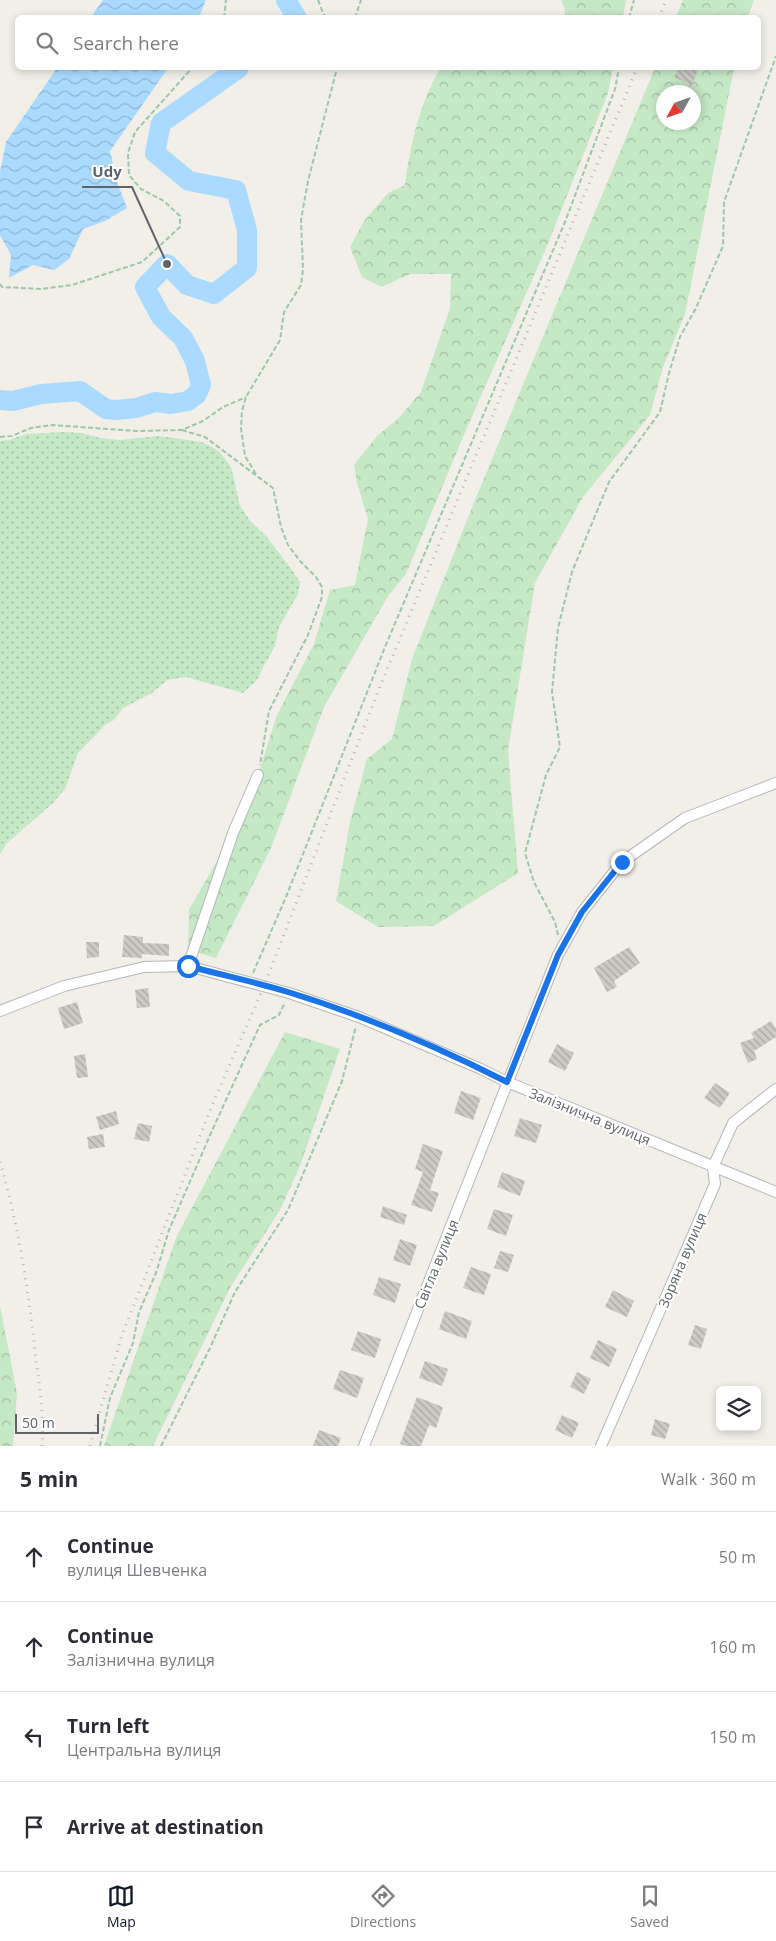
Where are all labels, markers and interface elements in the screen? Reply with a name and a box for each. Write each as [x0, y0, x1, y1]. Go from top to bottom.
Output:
search box [15, 15, 761, 70]
icon: search [33, 29, 61, 57]
text: Search here [73, 30, 179, 56]
north arrow [656, 85, 701, 130]
callout: Udy [82, 157, 132, 187]
text: Udy [92, 161, 122, 181]
route end [611, 851, 634, 874]
route start [177, 955, 200, 978]
street label: Залізнична вулиця [527, 1083, 653, 1149]
street label: Зоряна вулиця [653, 1209, 711, 1311]
street label: Світла вулиця [409, 1216, 463, 1312]
map controls [716, 1386, 761, 1431]
button: layers [716, 1386, 761, 1431]
scale bar [15, 1411, 99, 1434]
text: 50 m [22, 1413, 55, 1432]
text: 5 min [20, 1465, 78, 1493]
text: Walk · 360 m [661, 1468, 756, 1490]
text: Continue [67, 1533, 154, 1559]
icon: ahead [20, 1543, 48, 1571]
text: 50 m [719, 1546, 756, 1568]
text: вулиця Шевченка [67, 1559, 207, 1581]
text: Continue [67, 1623, 154, 1649]
icon: ahead [20, 1633, 48, 1661]
text: 160 m [710, 1636, 756, 1658]
text: Залізнична вулиця [67, 1649, 215, 1671]
text: Turn left [67, 1713, 149, 1739]
icon: left [20, 1723, 48, 1751]
text: 150 m [710, 1726, 756, 1748]
text: Центральна вулиця [67, 1739, 221, 1761]
icon: arrive [20, 1813, 48, 1841]
text: Arrive at destination [67, 1814, 264, 1840]
tab: Map [107, 1882, 136, 1931]
tab: Directions [350, 1882, 416, 1931]
tab: Saved [630, 1882, 669, 1931]

